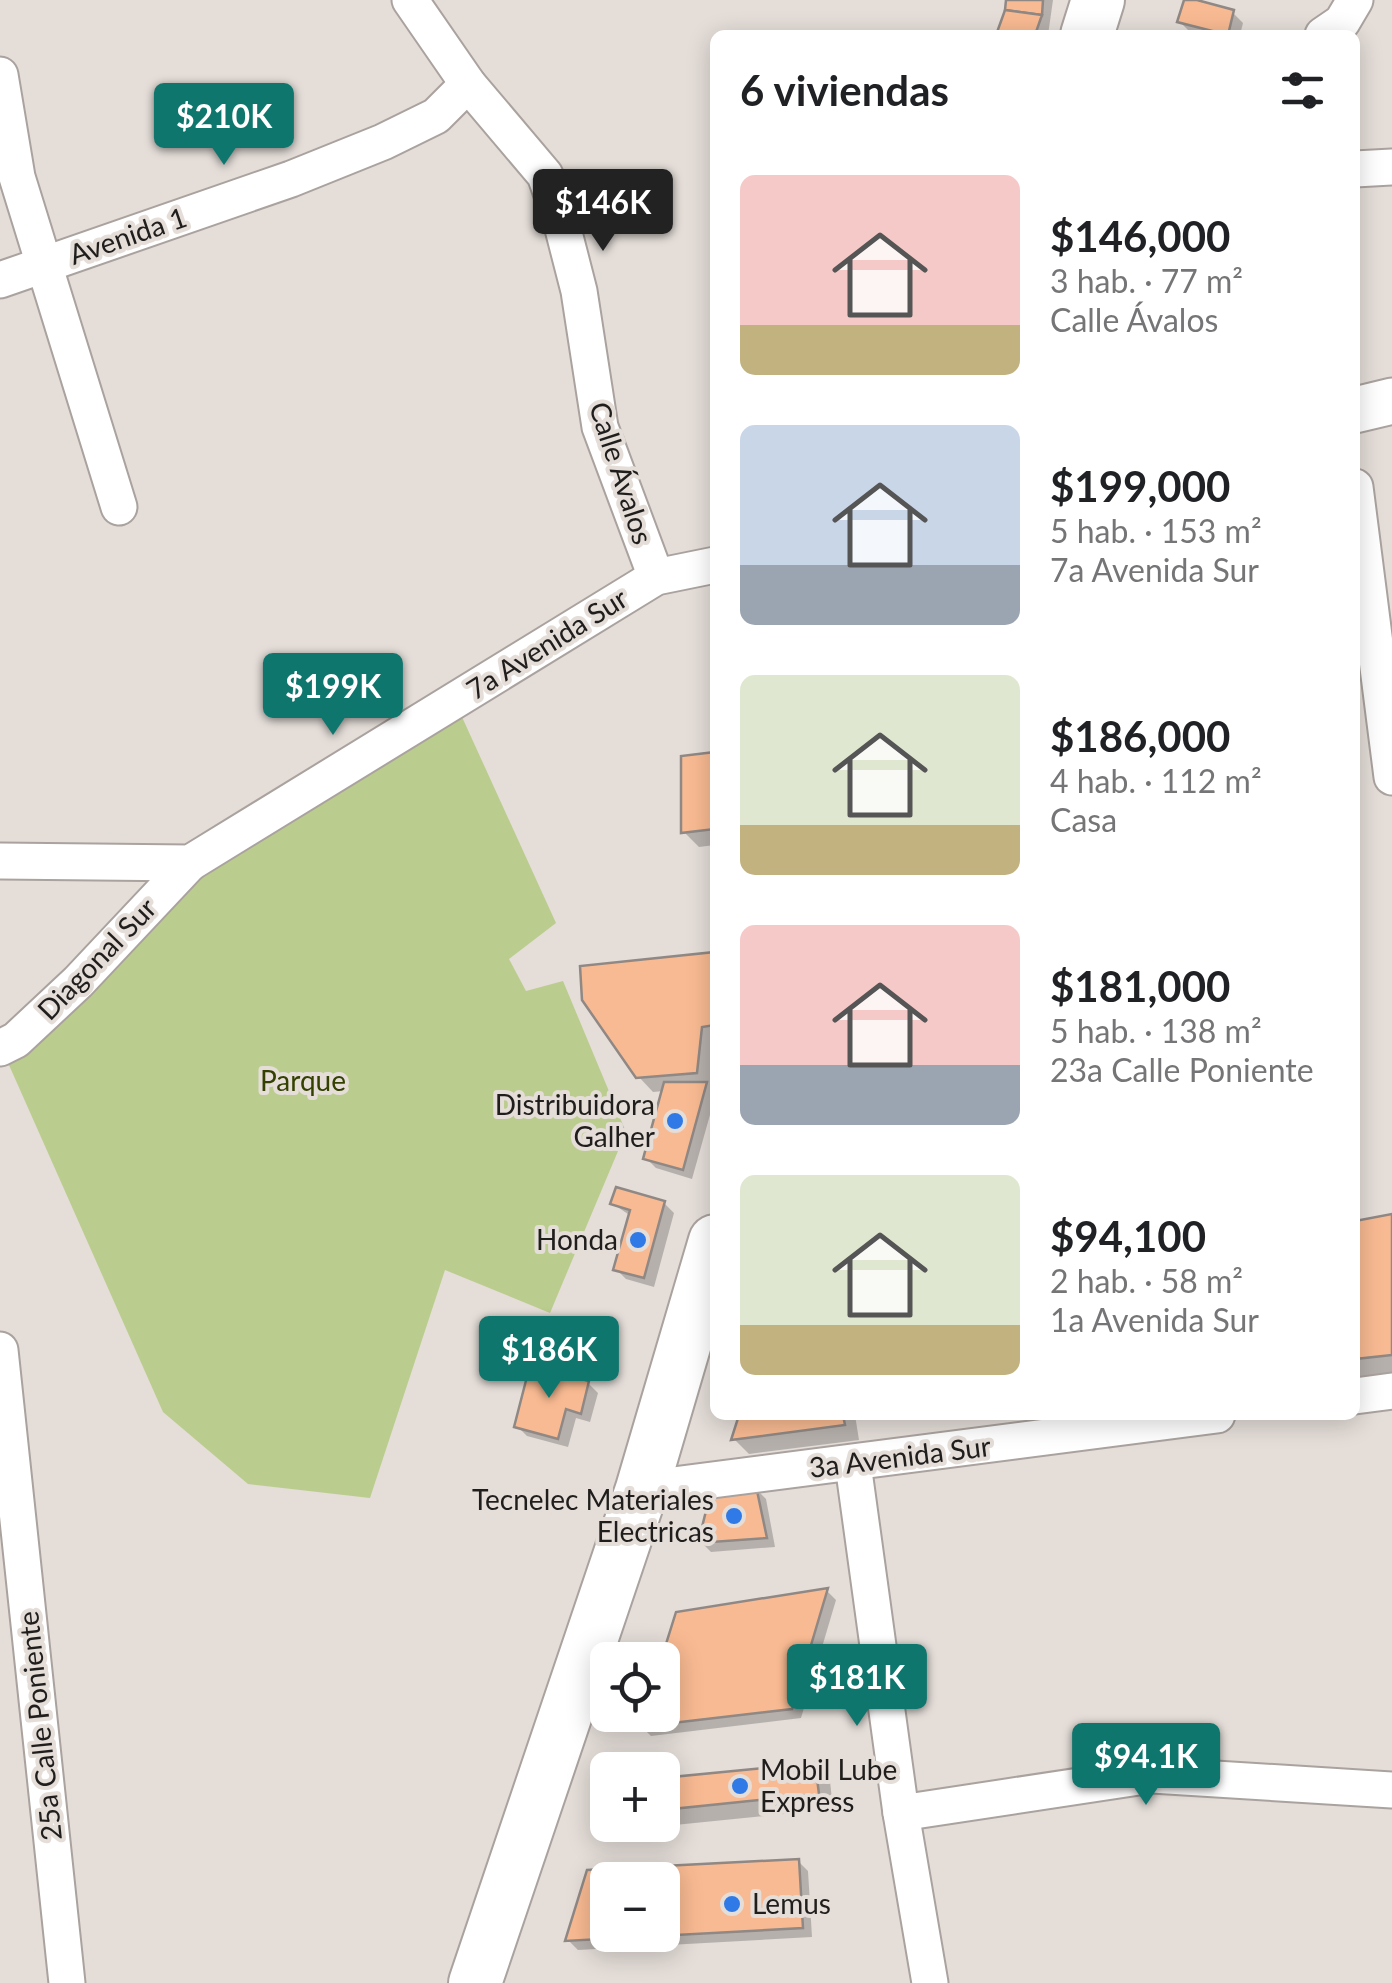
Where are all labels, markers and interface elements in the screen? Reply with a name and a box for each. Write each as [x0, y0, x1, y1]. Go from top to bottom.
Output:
icon: filters [1275, 63, 1330, 118]
text: 6 viviendas [740, 65, 949, 115]
pin: $210K [154, 83, 294, 168]
text: $210K [176, 96, 272, 135]
pin: $146K [533, 169, 673, 254]
text: $146K [555, 182, 651, 221]
street label: Avenida 1 [64, 199, 191, 271]
text: $146,000 [1050, 211, 1230, 261]
icon: home [820, 215, 940, 335]
text: 3 hab. · 77 m² [1050, 261, 1243, 300]
text: Calle Ávalos [1050, 300, 1218, 339]
street label: Calle Ávalos [583, 397, 661, 548]
text: $199,000 [1050, 461, 1230, 511]
icon: home [820, 465, 940, 585]
text: 5 hab. · 153 m² [1050, 511, 1262, 550]
text: 7a Avenida Sur [1050, 550, 1259, 589]
street label: 7a Avenida Sur [460, 580, 633, 706]
pin: $199K [263, 653, 403, 738]
text: $199K [285, 666, 381, 705]
text: $186,000 [1050, 711, 1230, 761]
icon: home [820, 715, 940, 835]
text: 4 hab. · 112 m² [1050, 761, 1262, 800]
text: Casa [1050, 800, 1117, 839]
street label: Diagonal Sur [30, 890, 163, 1026]
text: $181,000 [1050, 961, 1230, 1011]
icon: home [820, 965, 940, 1085]
text: 5 hab. · 138 m² [1050, 1011, 1262, 1050]
text: 23a Calle Poniente [1050, 1050, 1314, 1089]
park label: Parque [260, 1063, 346, 1097]
place label: Distribuidora Galher [495, 1087, 655, 1153]
marker: Distribuidora Galher [664, 1110, 686, 1132]
text: $94,100 [1050, 1211, 1206, 1261]
icon: home [820, 1215, 940, 1335]
place label: Honda [536, 1222, 618, 1256]
marker: Honda [627, 1229, 649, 1251]
text: 2 hab. · 58 m² [1050, 1261, 1243, 1300]
text: 1a Avenida Sur [1050, 1300, 1259, 1339]
pin: $186K [479, 1316, 619, 1401]
text: $186K [501, 1329, 597, 1368]
street label: 3a Avenida Sur [807, 1428, 993, 1484]
place label: Tecnelec Materiales Electricas [472, 1482, 714, 1548]
marker: Tecnelec Materiales Electricas [723, 1505, 745, 1527]
street label: 25a Calle Poniente [10, 1610, 68, 1843]
map controls [590, 1642, 680, 1952]
button: locate [590, 1642, 680, 1732]
pin: $181K [787, 1644, 927, 1729]
text: $181K [809, 1657, 905, 1696]
pin: $94.1K [1065, 1723, 1227, 1808]
text: $94.1K [1094, 1736, 1198, 1775]
button: + [590, 1752, 680, 1842]
place label: Mobil Lube Express [760, 1752, 897, 1818]
marker: Mobil Lube Express [729, 1775, 751, 1797]
button: − [590, 1862, 680, 1952]
place label: Lemus [752, 1886, 831, 1920]
marker: Lemus [721, 1893, 743, 1915]

